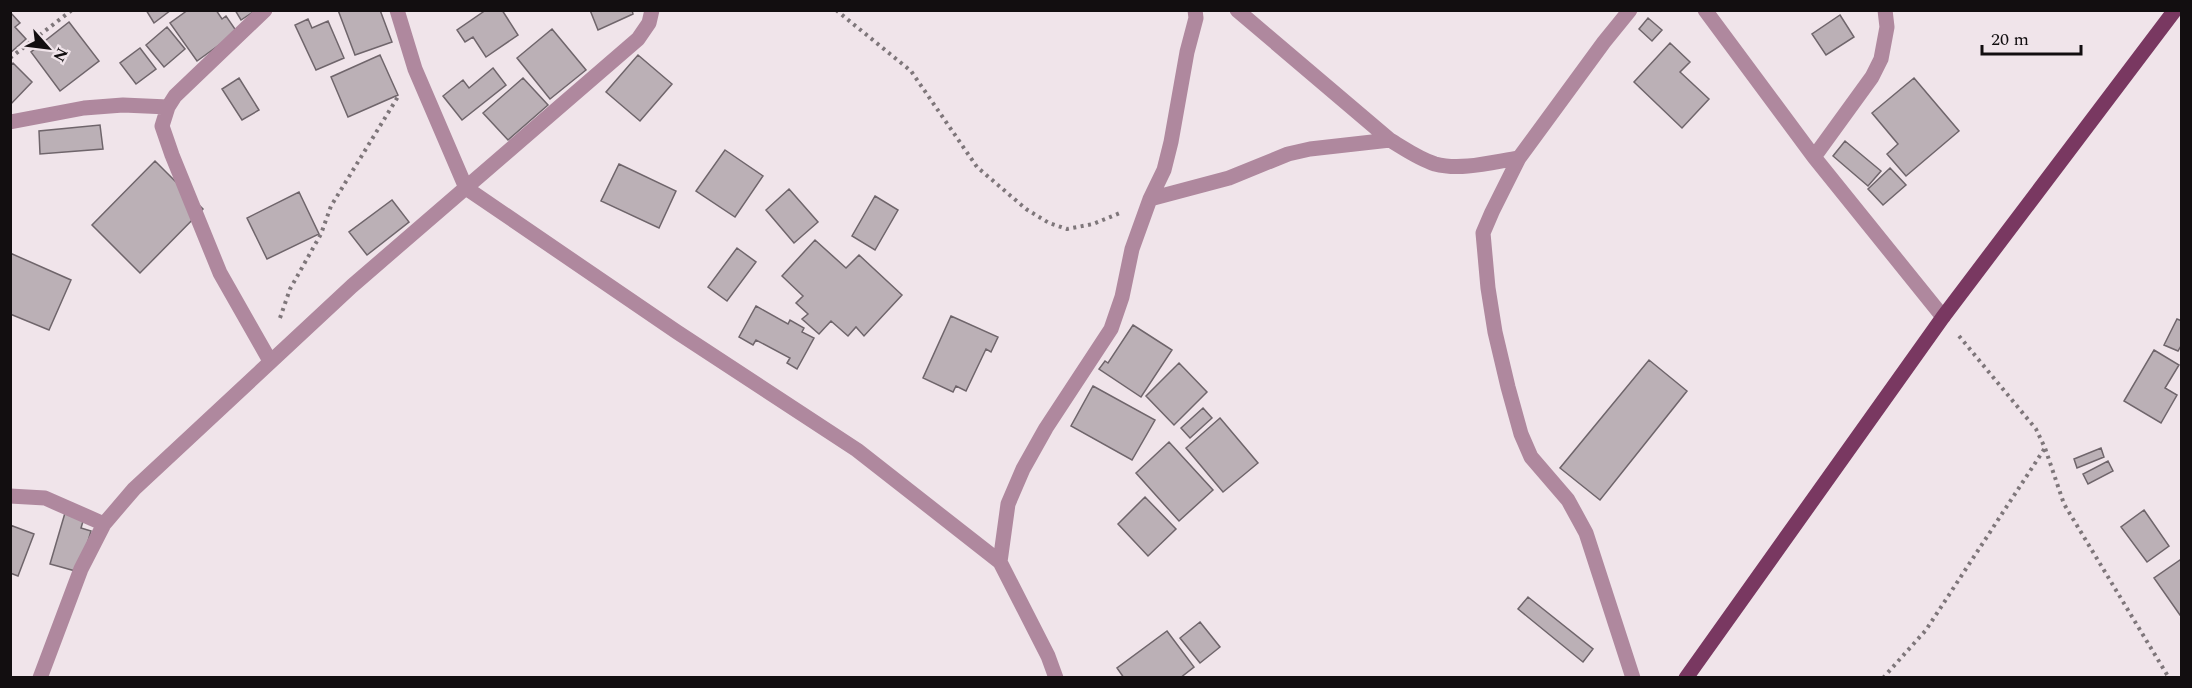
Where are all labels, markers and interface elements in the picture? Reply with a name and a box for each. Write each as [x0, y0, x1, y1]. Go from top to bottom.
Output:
north arrow [18, 18, 78, 78]
scale bar [1982, 18, 2081, 56]
text: 20 m [1991, 26, 2029, 53]
text: N [47, 43, 74, 66]

